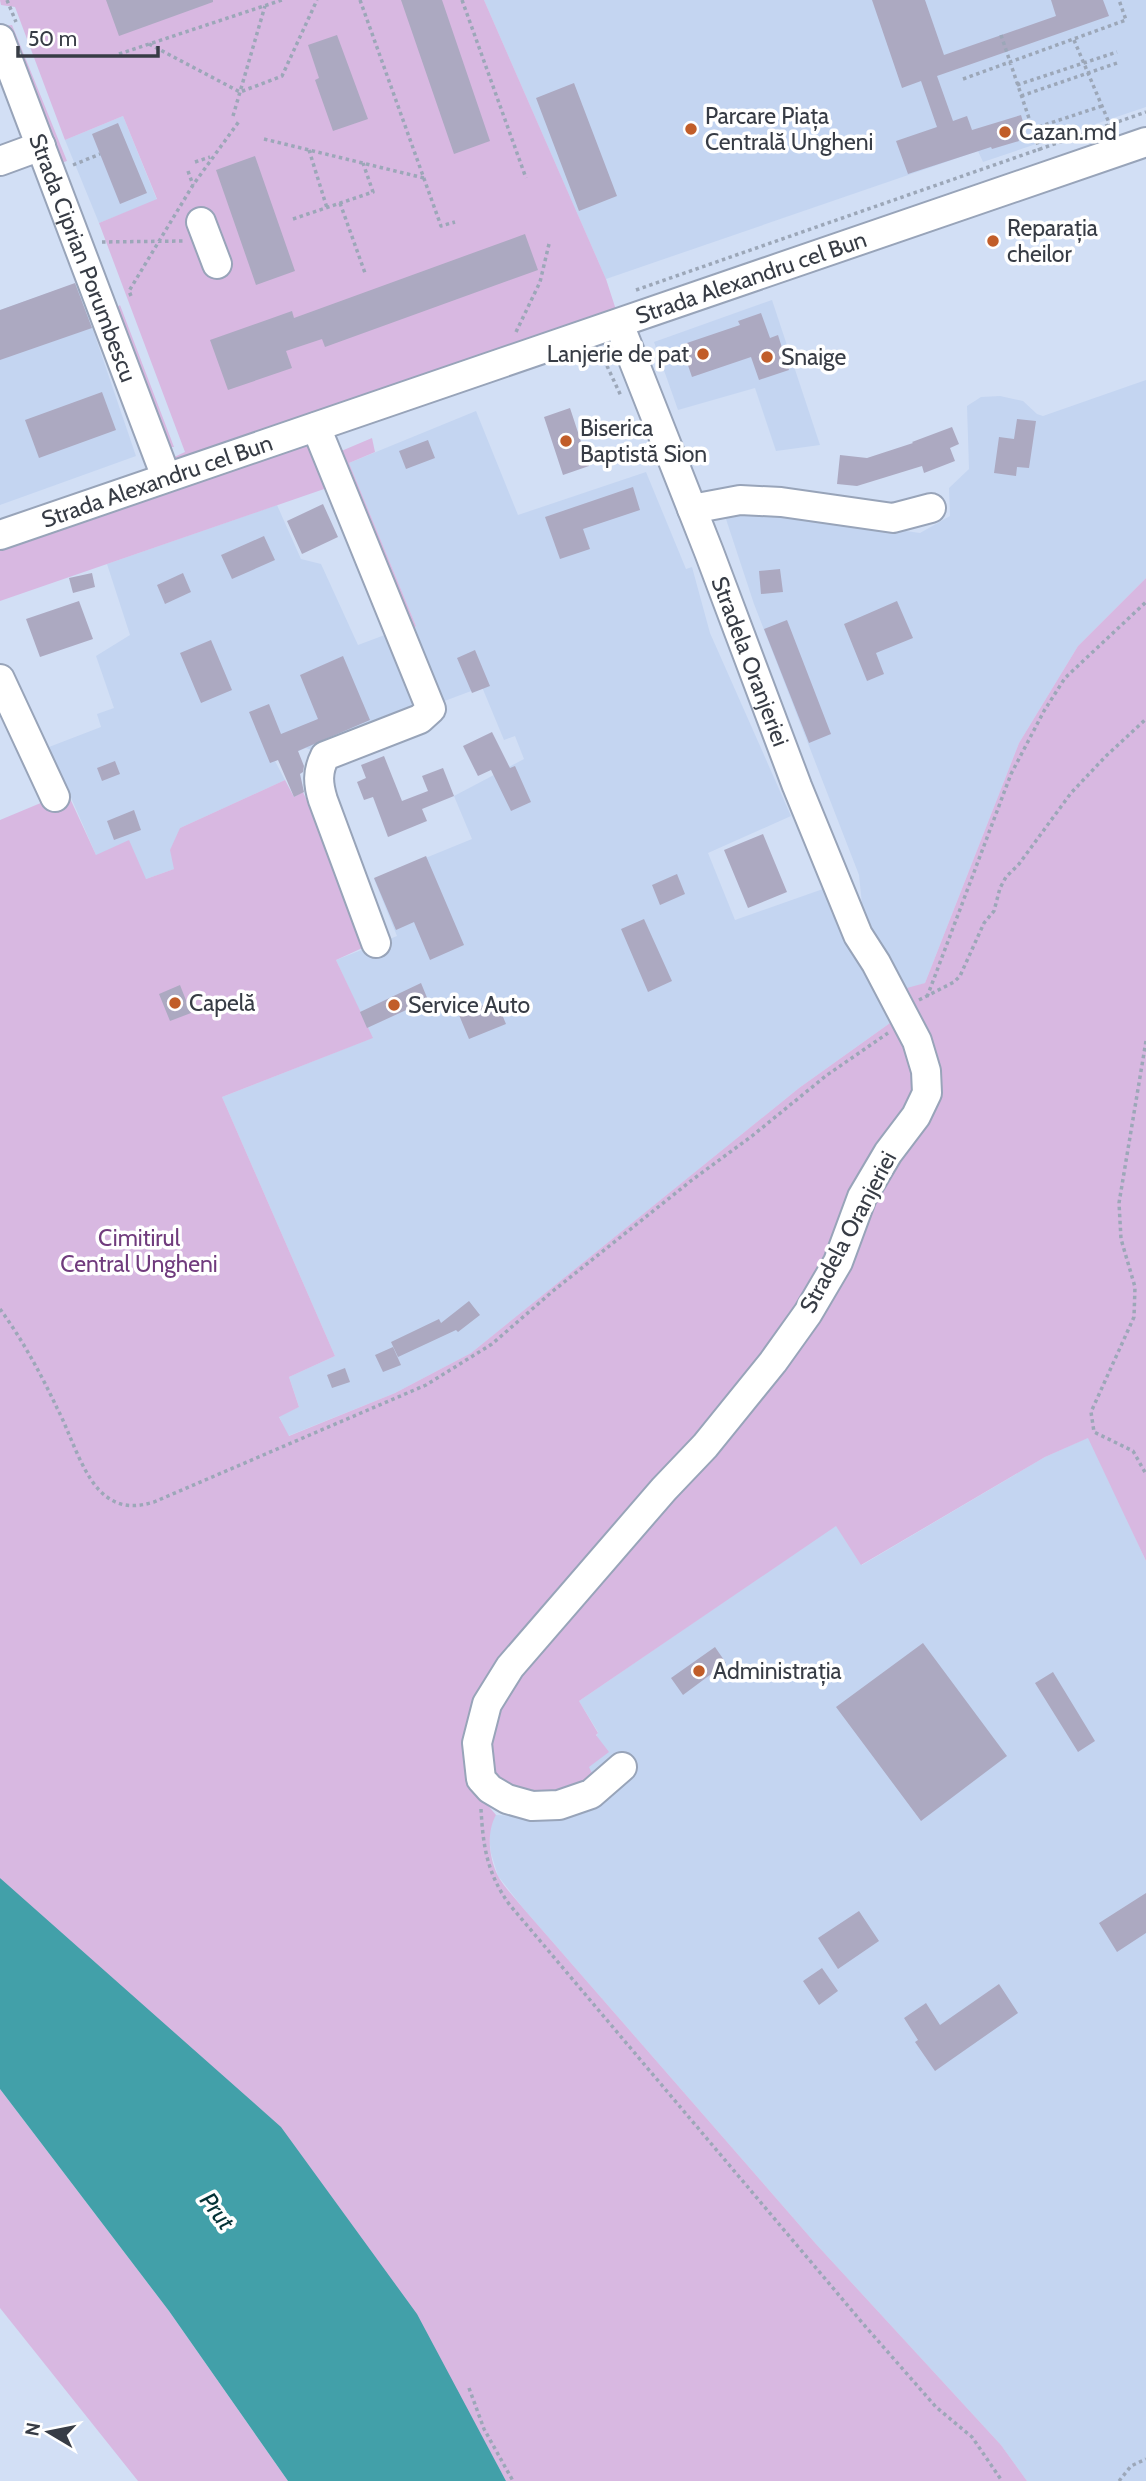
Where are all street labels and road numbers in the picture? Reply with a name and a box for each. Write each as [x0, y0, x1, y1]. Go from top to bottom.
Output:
street label: Strada Ciprian Porumbescu [23, 130, 143, 386]
street label: Strada Alexandru cel Bun [632, 225, 870, 330]
street label: Strada Alexandru cel Bun [38, 429, 276, 534]
street label: Stradela Oranjeriei [705, 573, 795, 750]
street label: Stradela Oranjeriei [794, 1146, 902, 1318]

